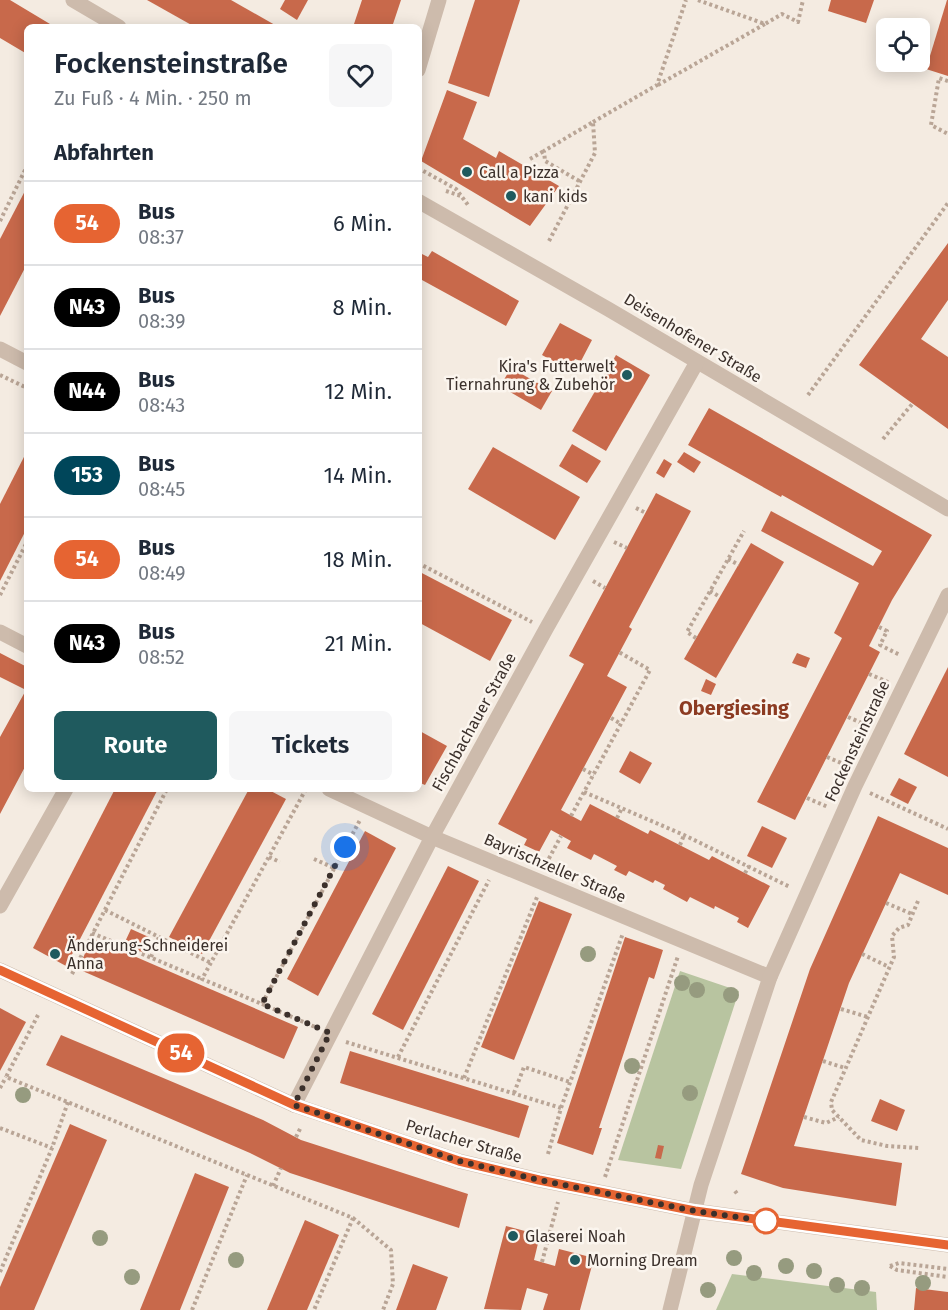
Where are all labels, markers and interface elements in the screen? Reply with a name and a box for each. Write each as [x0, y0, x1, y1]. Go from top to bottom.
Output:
map controls [876, 18, 930, 72]
button: locate [876, 18, 930, 72]
button: heart [329, 44, 392, 107]
text: Fockensteinstraße [54, 47, 288, 80]
text: Zu Fuß · 4 Min. · 250 m [54, 86, 252, 110]
text: Abfahrten [54, 139, 154, 166]
place label: Call a Pizza [479, 163, 559, 182]
marker: Call a Pizza [460, 165, 474, 179]
place label: kani kids [523, 187, 588, 206]
marker: kani kids [504, 189, 518, 203]
text: Bus [138, 198, 175, 225]
text: 54 [75, 210, 99, 236]
text: 6 Min. [333, 210, 392, 237]
text: 08:37 [138, 225, 184, 249]
text: Bus [138, 282, 175, 309]
street label: Deisenhofener Straße [621, 289, 765, 387]
text: N43 [69, 294, 105, 320]
text: 8 Min. [333, 294, 392, 321]
text: 08:39 [138, 309, 185, 333]
place label: Kira's Futterwelt Tiernahrung & Zubehör [446, 357, 616, 394]
text: Bus [138, 366, 175, 393]
marker: Kira's Futterwelt Tiernahrung & Zubehör [620, 368, 634, 382]
text: N44 [68, 378, 106, 404]
text: 12 Min. [324, 378, 392, 405]
text: 08:43 [138, 393, 185, 417]
text: Bus [138, 450, 175, 477]
text: 153 [71, 462, 103, 488]
text: 14 Min. [323, 462, 392, 489]
text: 08:45 [138, 477, 185, 501]
text: Bus [138, 534, 175, 561]
text: 54 [75, 546, 99, 572]
text: 18 Min. [323, 546, 392, 573]
text: 08:49 [138, 561, 186, 585]
text: Bus [138, 618, 175, 645]
text: N43 [69, 630, 105, 656]
text: 21 Min. [325, 630, 392, 657]
text: 08:52 [138, 645, 185, 669]
street label: Fischbachauer Straße [428, 649, 520, 795]
street label: Fockensteinstraße [821, 677, 893, 805]
district label: Obergiesing [679, 696, 790, 720]
button: Route [54, 711, 217, 780]
button: Tickets [229, 711, 392, 780]
street label: Bayrischzeller Straße [481, 829, 629, 907]
your location [330, 832, 360, 862]
place label: Änderung-Schneiderei Anna [67, 936, 228, 973]
marker: Änderung-Schneiderei Anna [48, 947, 62, 961]
line badge: 54 [154, 1034, 208, 1072]
text: 54 [169, 1040, 193, 1066]
street label: Perlacher Straße [404, 1115, 524, 1167]
unlabelled marker [753, 1208, 779, 1234]
place label: Glaserei Noah [525, 1227, 626, 1246]
marker: Glaserei Noah [506, 1229, 520, 1243]
place label: Morning Dream [587, 1251, 698, 1270]
marker: Morning Dream [568, 1253, 582, 1267]

